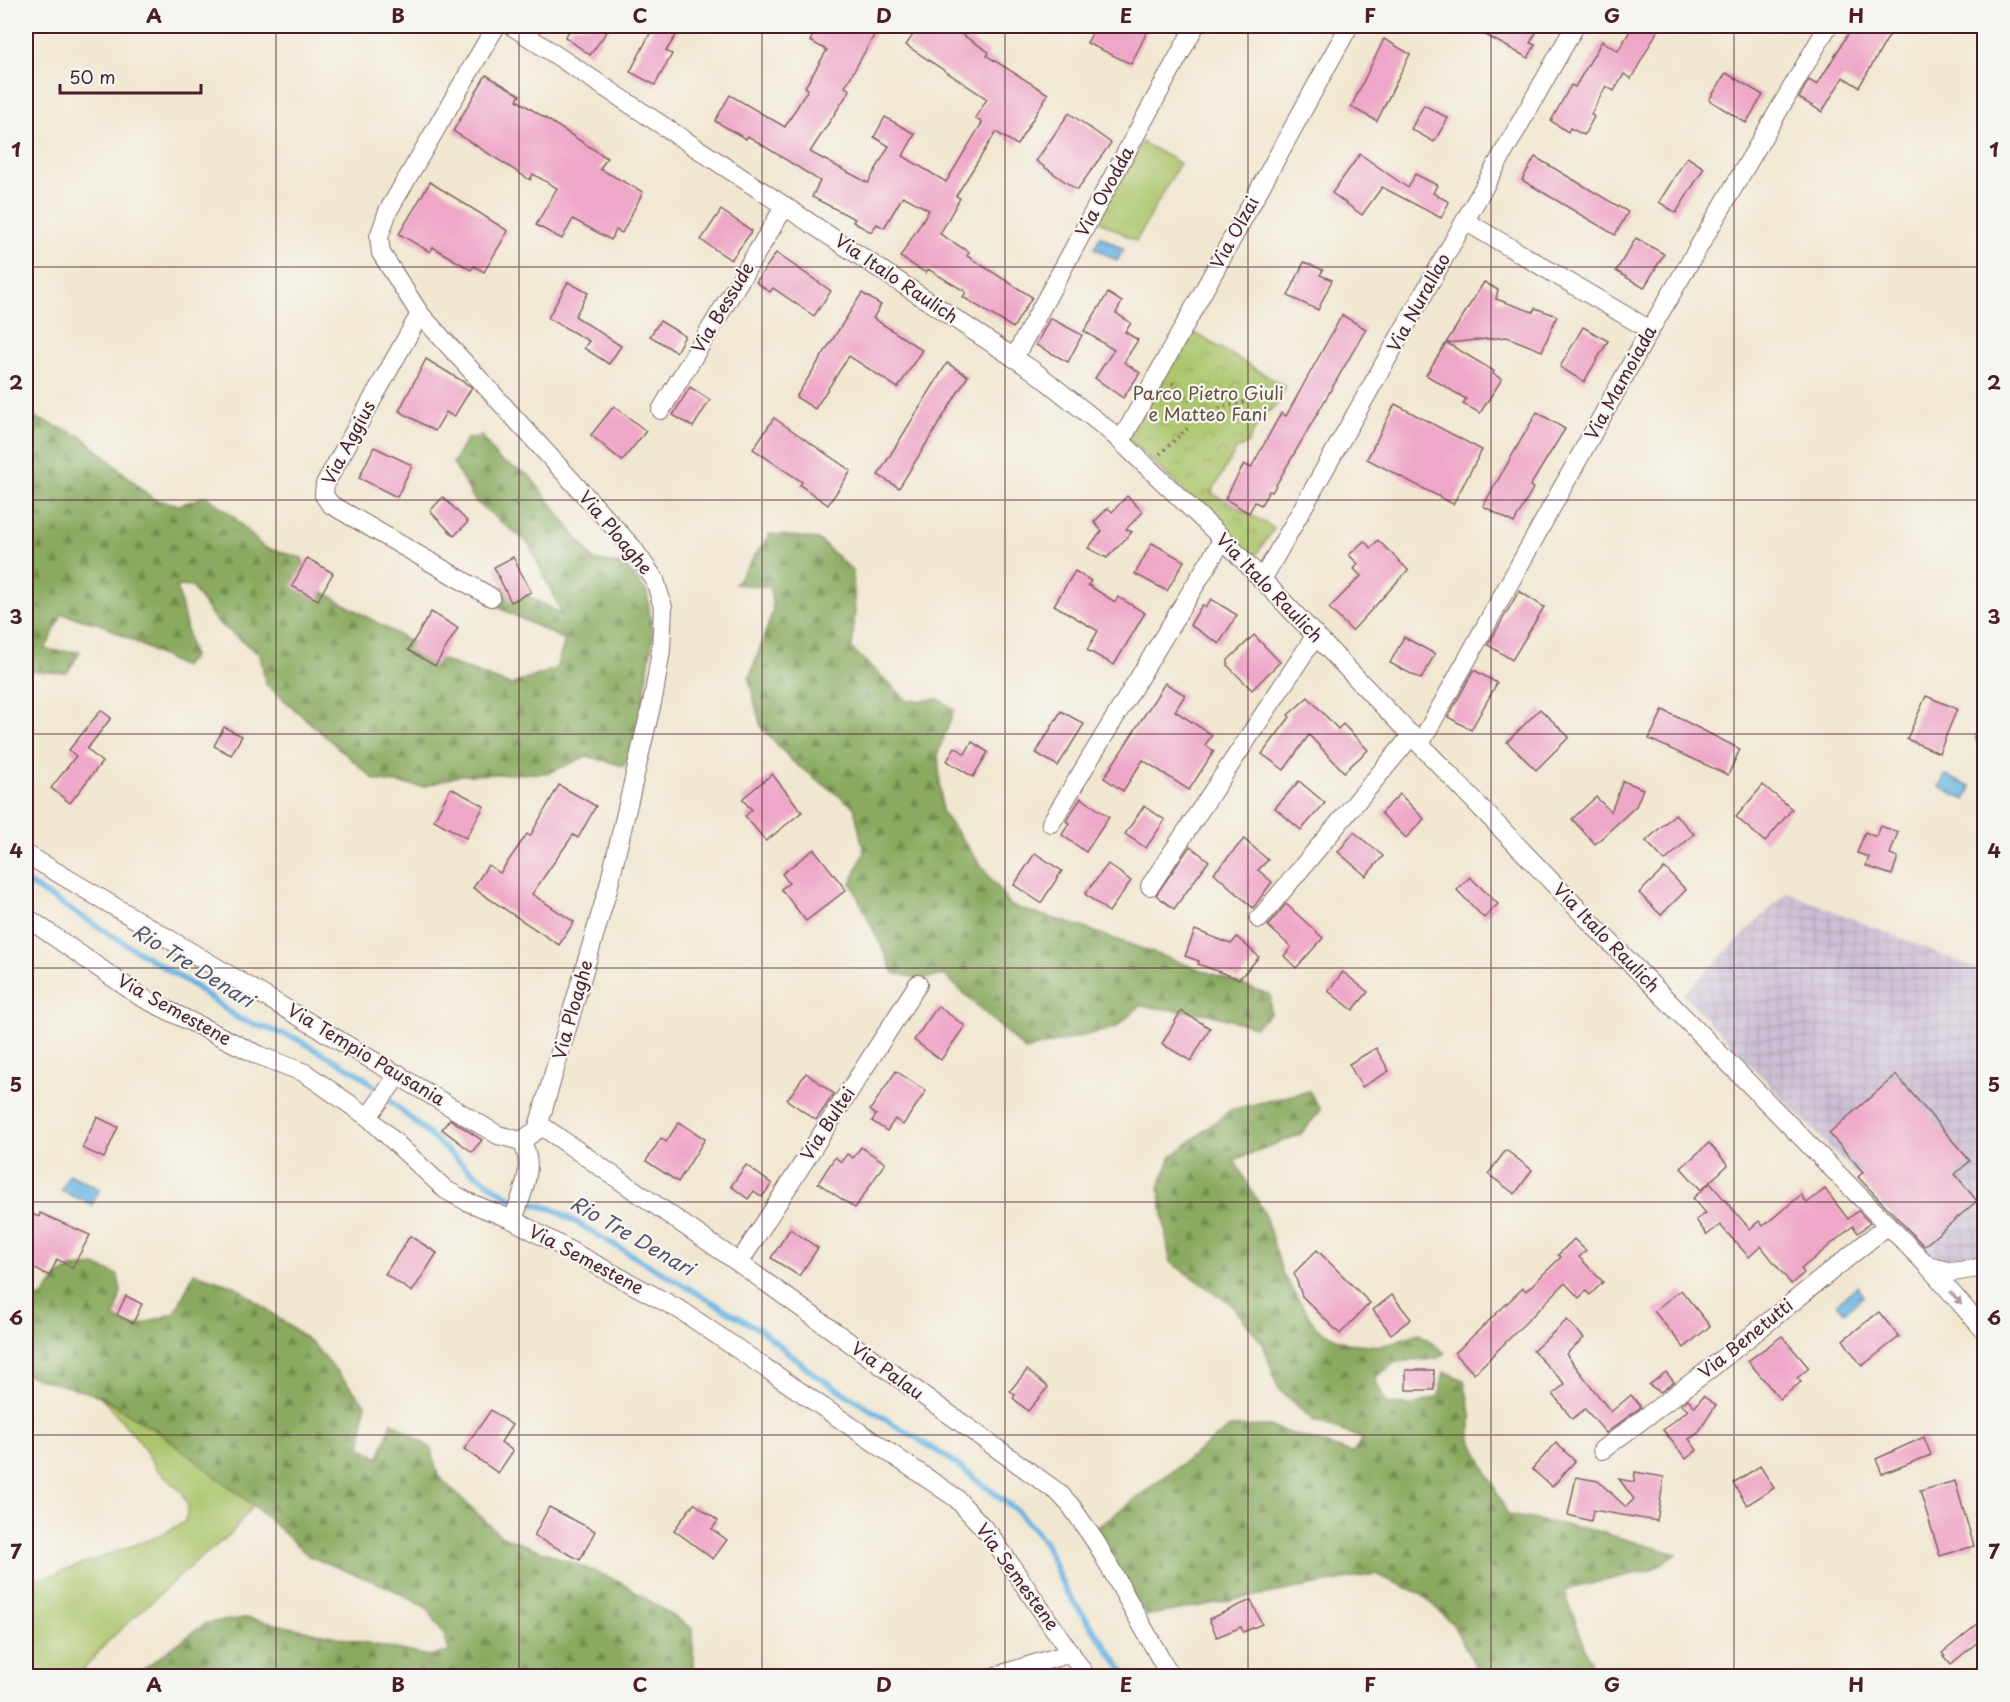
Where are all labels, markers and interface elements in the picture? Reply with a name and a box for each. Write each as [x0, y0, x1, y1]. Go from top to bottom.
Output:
text: A [146, 0, 162, 30]
text: B [391, 0, 405, 30]
text: C [632, 0, 648, 30]
text: D [876, 0, 892, 30]
text: E [1120, 0, 1132, 30]
text: F [1364, 0, 1376, 30]
text: G [1604, 0, 1620, 30]
text: H [1848, 0, 1864, 30]
scale bar [60, 57, 201, 95]
text: 50 m [69, 63, 116, 90]
text: 1 [11, 134, 21, 164]
text: 1 [1989, 134, 1999, 164]
street label: Via Ovodda [1068, 141, 1140, 242]
street label: Via Olzai [1203, 191, 1265, 273]
street label: Via Italo Raulich [830, 226, 964, 329]
street label: Via Nurallao [1379, 248, 1456, 357]
street label: Via Bessude [684, 256, 760, 358]
street label: Via Mamoiada [1577, 319, 1663, 444]
text: 2 [9, 367, 23, 397]
text: 2 [1987, 367, 2001, 397]
park label: Parco Pietro Giuli e Matteo Fani [1132, 379, 1284, 427]
street label: Via Aggius [314, 395, 381, 489]
street label: Via Ploaghe [573, 484, 659, 580]
street label: Via Italo Raulich [1211, 526, 1330, 648]
text: 3 [9, 601, 23, 631]
text: 3 [1987, 601, 2001, 631]
text: 4 [9, 835, 23, 865]
text: 4 [1987, 835, 2001, 865]
street label: Via Italo Raulich [1548, 876, 1667, 998]
water label: Rio Tre Denari [127, 916, 263, 1016]
street label: Via Ploaghe [544, 957, 599, 1063]
street label: Via Semestene [113, 966, 237, 1051]
street label: Via Tempio Pausania [283, 996, 451, 1112]
text: 5 [10, 1069, 22, 1099]
text: 5 [1988, 1069, 2000, 1099]
street label: Via Bultei [793, 1081, 861, 1165]
water label: Rio Tre Denari [565, 1188, 703, 1284]
street label: Via Semestene [524, 1217, 649, 1300]
one-way arrow [1950, 1290, 1963, 1306]
street label: Via Benetutti [1692, 1291, 1798, 1384]
text: 6 [9, 1302, 23, 1332]
text: 6 [1987, 1302, 2001, 1332]
street label: Via Palau [846, 1334, 930, 1405]
street label: Via Semestene [970, 1517, 1067, 1636]
text: 7 [10, 1536, 22, 1566]
text: 7 [1988, 1536, 2000, 1566]
text: A [146, 1669, 162, 1699]
text: B [391, 1669, 405, 1699]
text: C [632, 1669, 648, 1699]
text: D [876, 1669, 892, 1699]
text: E [1120, 1669, 1132, 1699]
text: F [1364, 1669, 1376, 1699]
text: G [1604, 1669, 1620, 1699]
text: H [1848, 1669, 1864, 1699]

